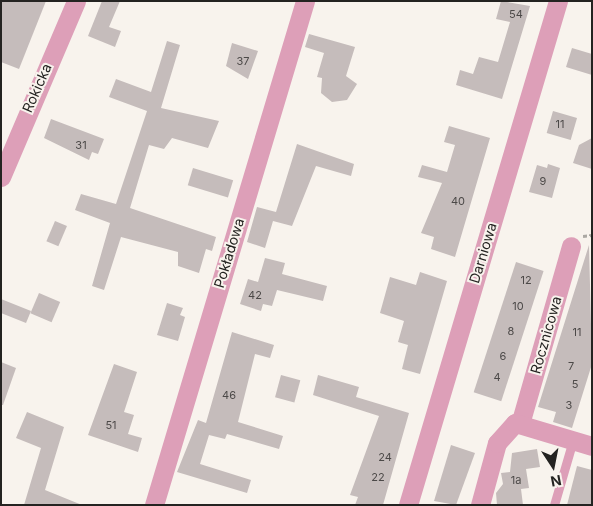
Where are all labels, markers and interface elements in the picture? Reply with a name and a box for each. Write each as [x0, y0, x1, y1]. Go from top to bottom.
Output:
house number: 54 [509, 7, 523, 21]
house number: 37 [236, 54, 250, 68]
street label: Rokicka [19, 61, 55, 115]
house number: 11 [556, 117, 564, 131]
house number: 31 [75, 138, 87, 152]
house number: 9 [540, 174, 546, 188]
house number: 40 [451, 194, 465, 208]
street label: Pokładowa [210, 216, 248, 290]
street label: Darniowa [466, 221, 500, 285]
house number: 12 [520, 273, 532, 287]
house number: 42 [248, 288, 262, 302]
street label: Rocznicowa [527, 294, 565, 376]
house number: 10 [512, 299, 524, 313]
house number: 8 [508, 324, 514, 338]
house number: 11 [573, 325, 581, 339]
house number: 6 [500, 349, 506, 363]
house number: 7 [568, 359, 574, 373]
house number: 4 [493, 370, 501, 384]
house number: 5 [572, 377, 578, 391]
house number: 46 [222, 388, 236, 402]
house number: 3 [566, 398, 572, 412]
house number: 51 [105, 418, 117, 432]
north arrow [528, 441, 578, 491]
house number: 24 [378, 450, 392, 464]
house number: 22 [371, 470, 385, 484]
text: N [549, 472, 563, 491]
house number: 1a [511, 473, 521, 487]

